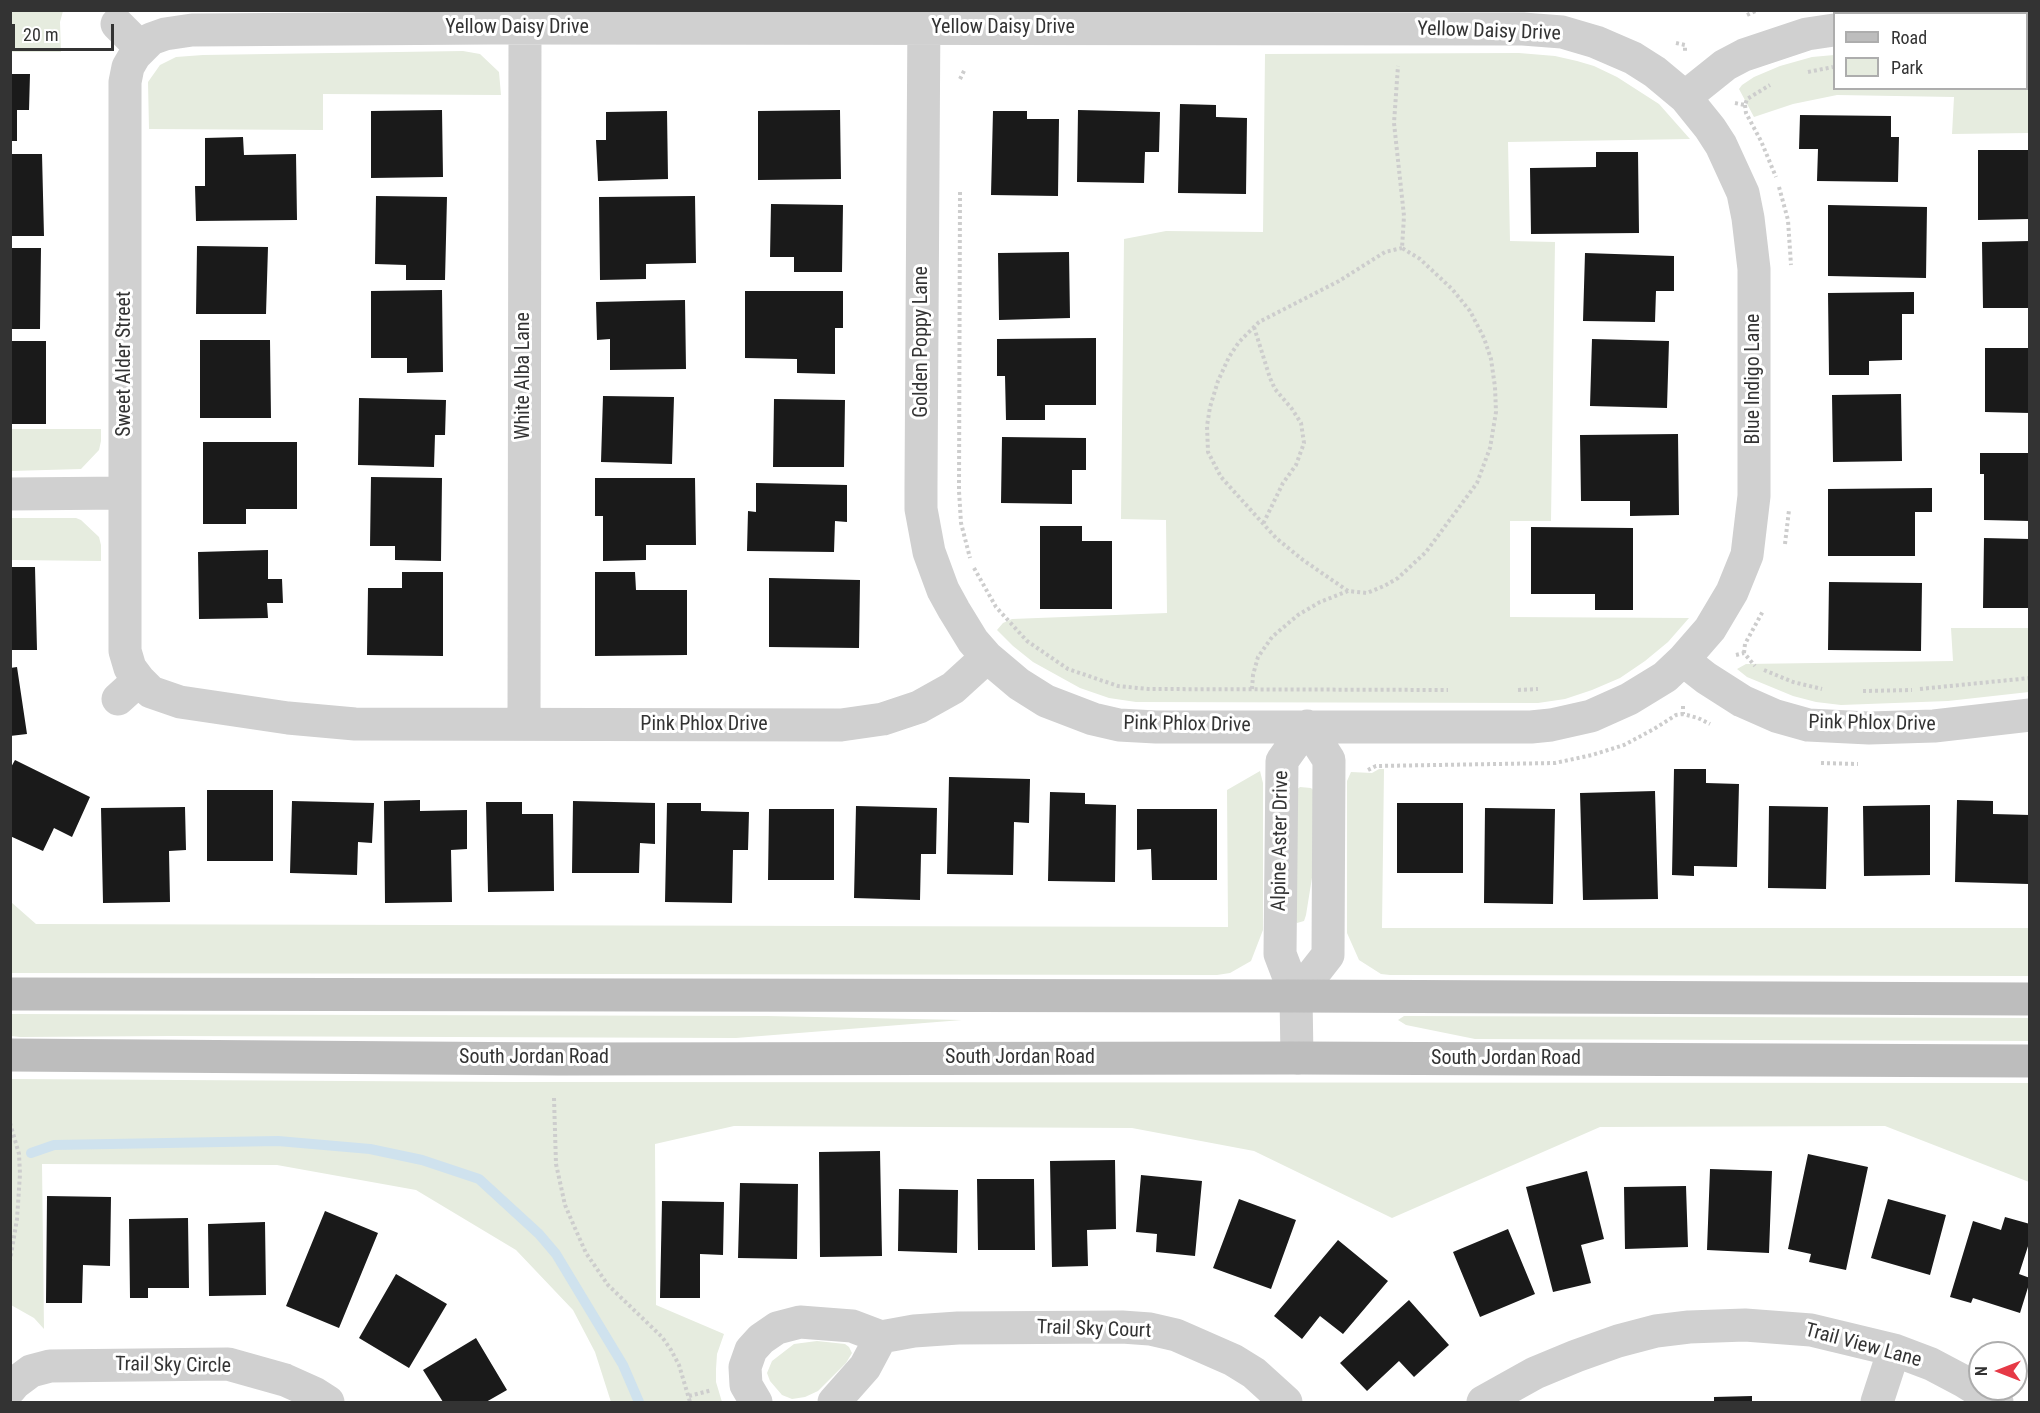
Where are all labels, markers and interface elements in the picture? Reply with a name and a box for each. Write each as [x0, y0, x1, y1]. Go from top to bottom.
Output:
scale bar [15, 12, 117, 50]
legend [1833, 12, 2028, 90]
street label: Yellow Daisy Drive [445, 16, 589, 40]
street label: Yellow Daisy Drive [931, 16, 1075, 40]
street label: Yellow Daisy Drive [1417, 18, 1561, 46]
text: 20 m [23, 24, 58, 45]
text: Road [1891, 27, 1927, 48]
text: Park [1891, 57, 1923, 78]
street label: Golden Poppy Lane [910, 266, 934, 418]
street label: Sweet Alder Street [113, 291, 137, 437]
street label: White Alba Lane [512, 312, 536, 440]
street label: Blue Indigo Lane [1742, 314, 1766, 444]
street label: Pink Phlox Drive [1808, 711, 1936, 737]
street label: Pink Phlox Drive [1123, 712, 1251, 738]
street label: Pink Phlox Drive [640, 713, 768, 737]
street label: Alpine Aster Drive [1268, 770, 1294, 912]
street label: South Jordan Road [459, 1046, 609, 1070]
street label: South Jordan Road [945, 1046, 1095, 1070]
street label: South Jordan Road [1431, 1047, 1581, 1071]
street label: Trail Sky Court [1036, 1316, 1152, 1344]
street label: Trail View Lane [1802, 1319, 1924, 1373]
north arrow [1968, 1341, 2028, 1401]
street label: Trail Sky Circle [115, 1353, 231, 1379]
text: N [1972, 1366, 1991, 1376]

